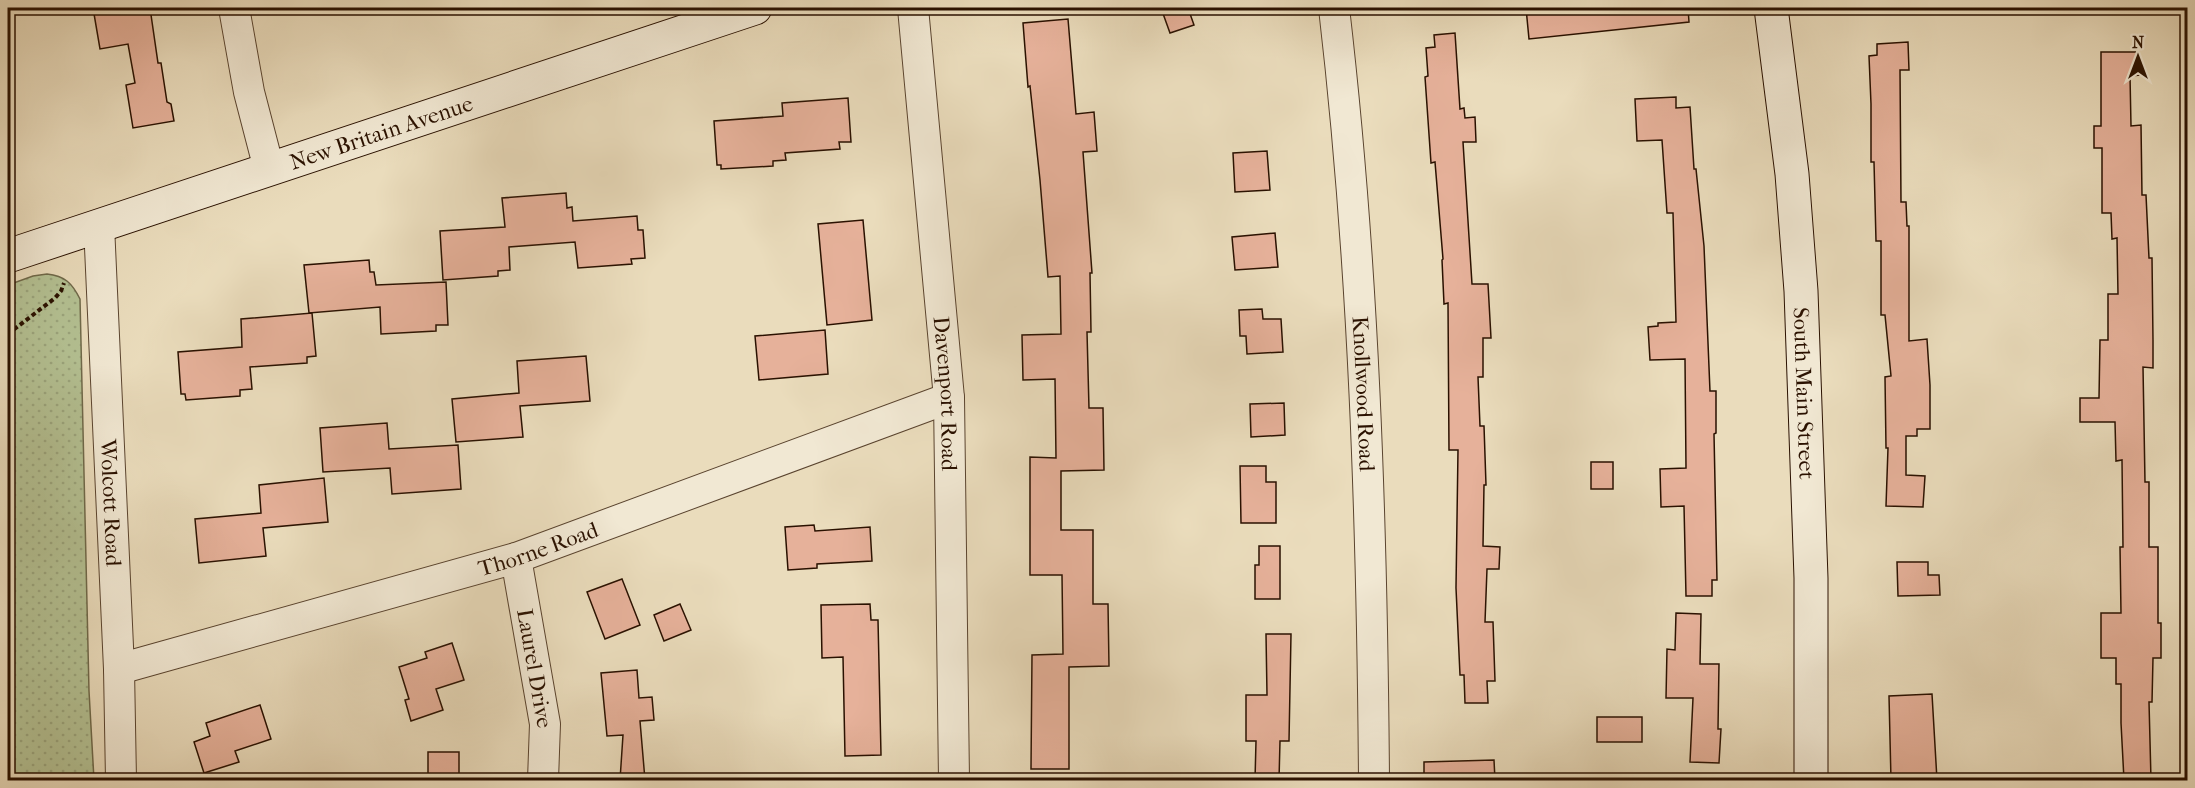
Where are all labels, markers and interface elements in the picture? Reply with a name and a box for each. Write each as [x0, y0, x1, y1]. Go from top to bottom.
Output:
north arrow [2108, 27, 2168, 87]
text: N [2132, 33, 2145, 52]
street label: New Britain Avenue [286, 91, 476, 176]
street label: South Main Street [1788, 307, 1820, 480]
street label: Davenport Road [928, 315, 962, 472]
street label: Knollwood Road [1346, 315, 1380, 473]
street label: Wolcott Road [95, 438, 126, 568]
street label: Thorne Road [475, 516, 603, 582]
street label: Laurel Drive [511, 607, 557, 730]

